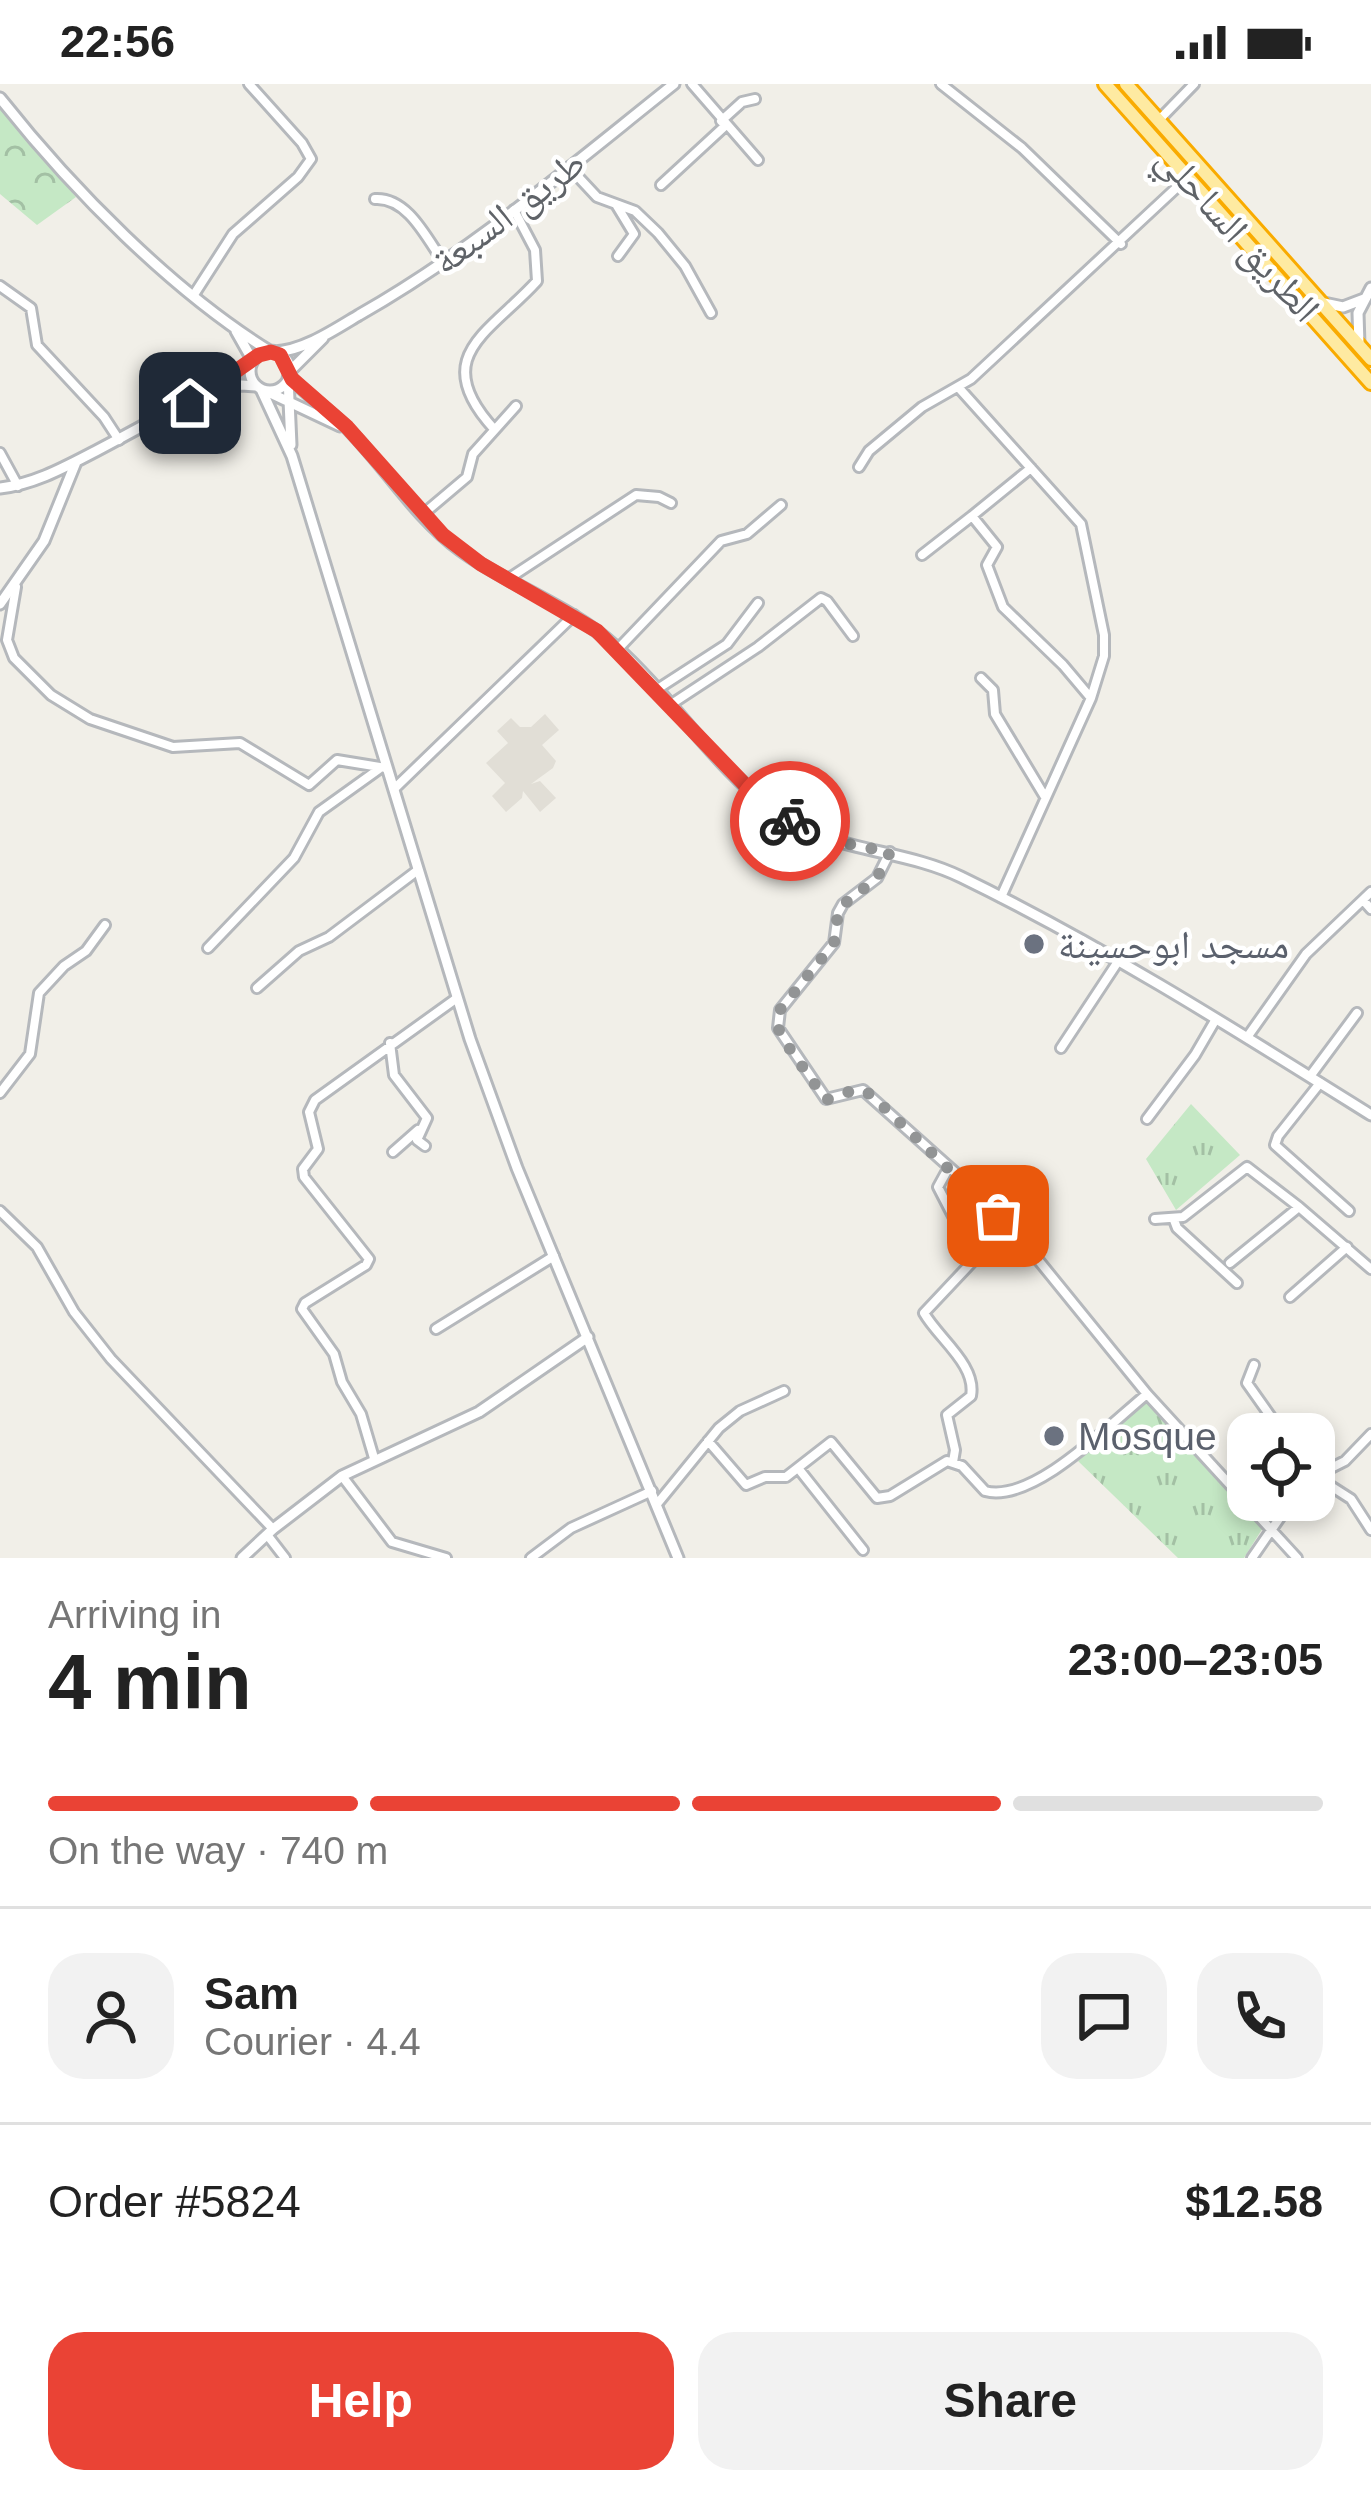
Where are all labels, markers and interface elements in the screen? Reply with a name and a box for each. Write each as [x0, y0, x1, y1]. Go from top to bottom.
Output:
text: 22:56 [60, 16, 175, 67]
street label: الطريق الساحلي [1141, 137, 1329, 337]
street label: طريق السبعة [424, 140, 595, 285]
pin [139, 352, 241, 454]
icon: home [157, 370, 223, 436]
courier [730, 761, 850, 881]
icon: bike [757, 788, 823, 854]
place label: مسجد ابوحسينة [1058, 923, 1289, 967]
marker: مسجد ابوحسينة [1021, 931, 1047, 957]
pin [947, 1165, 1049, 1267]
icon: bag [965, 1183, 1031, 1249]
map controls [1227, 1413, 1335, 1521]
button: locate [1227, 1413, 1335, 1521]
place label: Mosque [1078, 1415, 1217, 1458]
marker: Mosque [1041, 1423, 1067, 1449]
text: Arriving in [48, 1593, 221, 1636]
text: 23:00–23:05 [1068, 1634, 1323, 1685]
text: 4 min [48, 1638, 252, 1726]
text: On the way · 740 m [48, 1829, 388, 1872]
button: person [48, 1953, 174, 2079]
button: chat [1041, 1953, 1167, 2079]
button: phone [1197, 1953, 1323, 2079]
text: Sam [204, 1968, 299, 2019]
text: Courier · 4.4 [204, 2020, 421, 2063]
text: Order #5824 [48, 2176, 301, 2227]
text: $12.58 [1185, 2176, 1323, 2227]
button: Help [48, 2332, 674, 2470]
button: Share [698, 2332, 1323, 2470]

